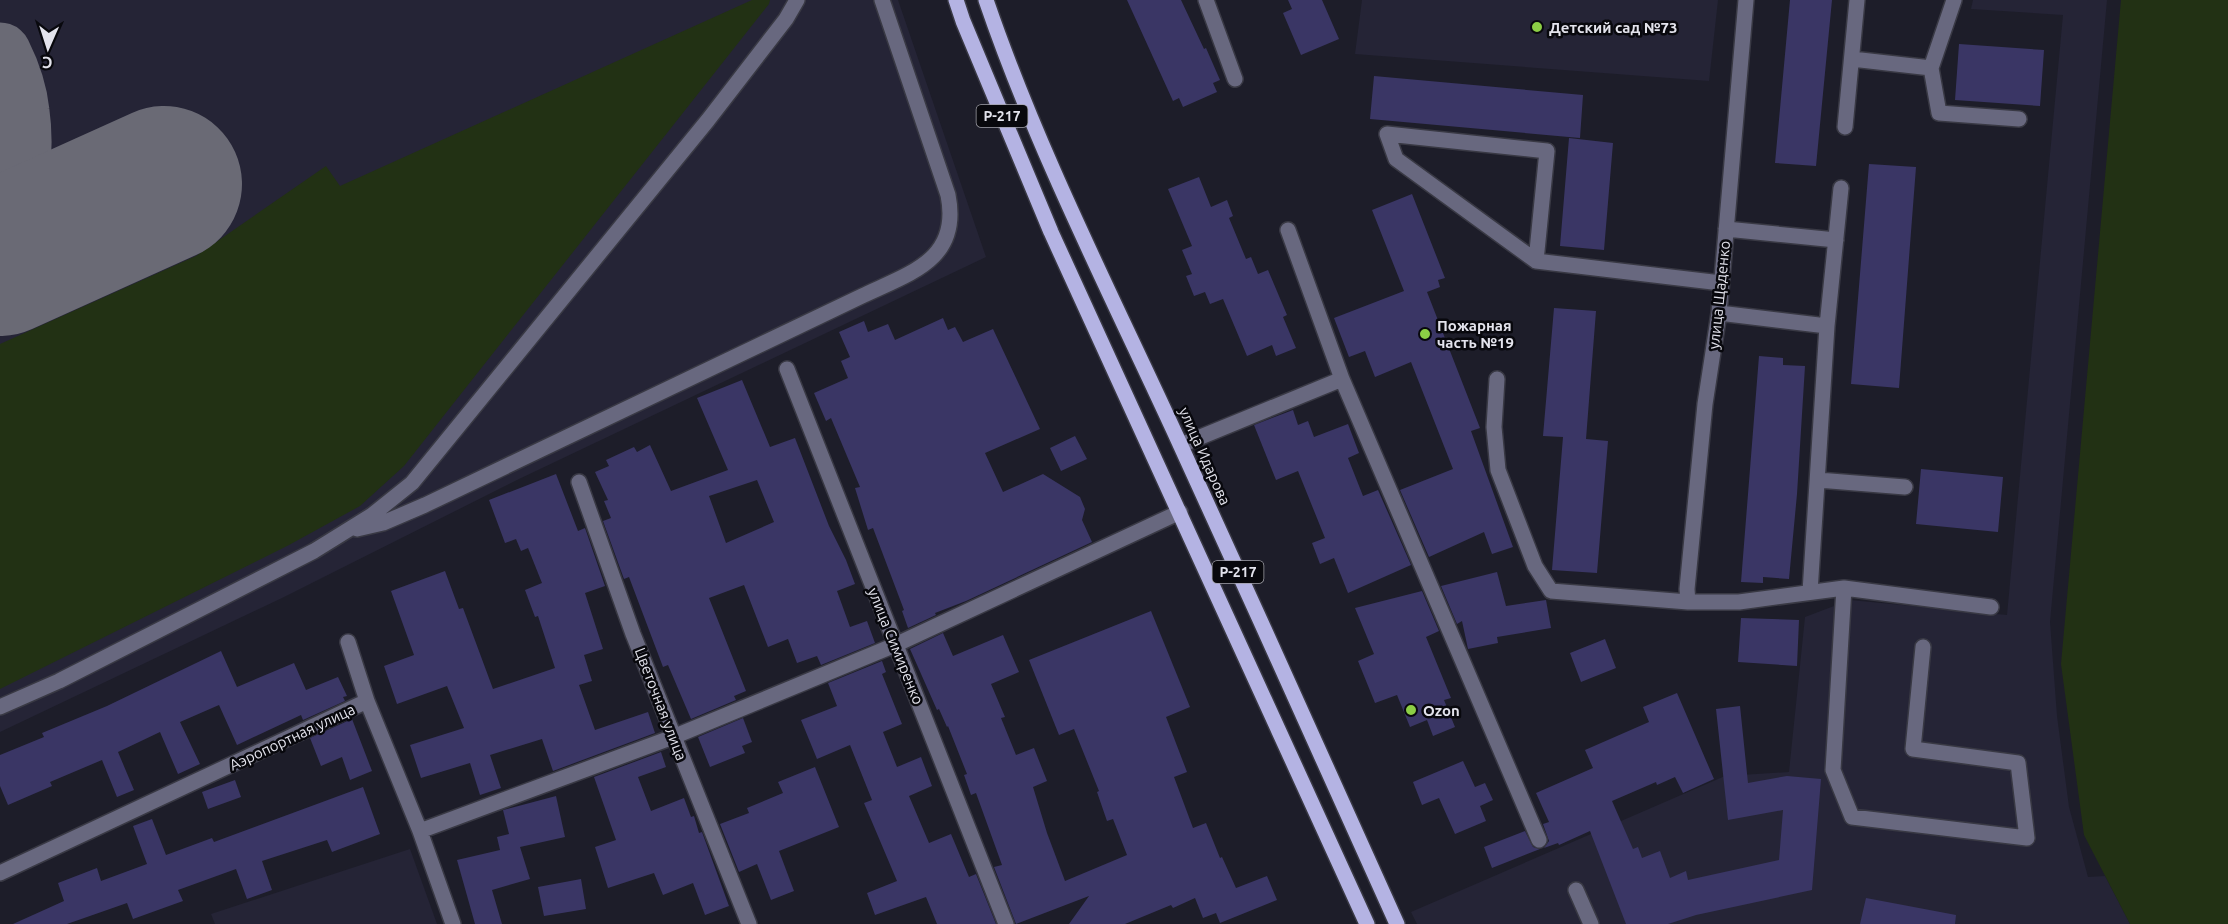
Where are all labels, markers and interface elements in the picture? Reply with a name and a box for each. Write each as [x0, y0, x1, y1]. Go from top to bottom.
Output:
north arrow [18, 18, 78, 78]
place label: Детский сад №73 [1549, 19, 1677, 36]
marker: Детский сад №73 [1530, 20, 1544, 34]
text: С [42, 54, 53, 72]
road number: Р-217 [976, 105, 1028, 127]
street label: улица Щаденко [1705, 240, 1733, 350]
place label: Пожарная часть №19 [1437, 317, 1514, 351]
marker: Пожарная часть №19 [1418, 327, 1432, 341]
street label: улица Идарова [1176, 404, 1234, 508]
road number: Р-217 [1212, 561, 1264, 583]
street label: улица Симиренко [865, 585, 927, 707]
street label: Цветочная улица [632, 645, 690, 763]
street label: Аэропортная улица [226, 700, 358, 774]
place label: Ozon [1423, 702, 1460, 719]
marker: Ozon [1404, 703, 1418, 717]

